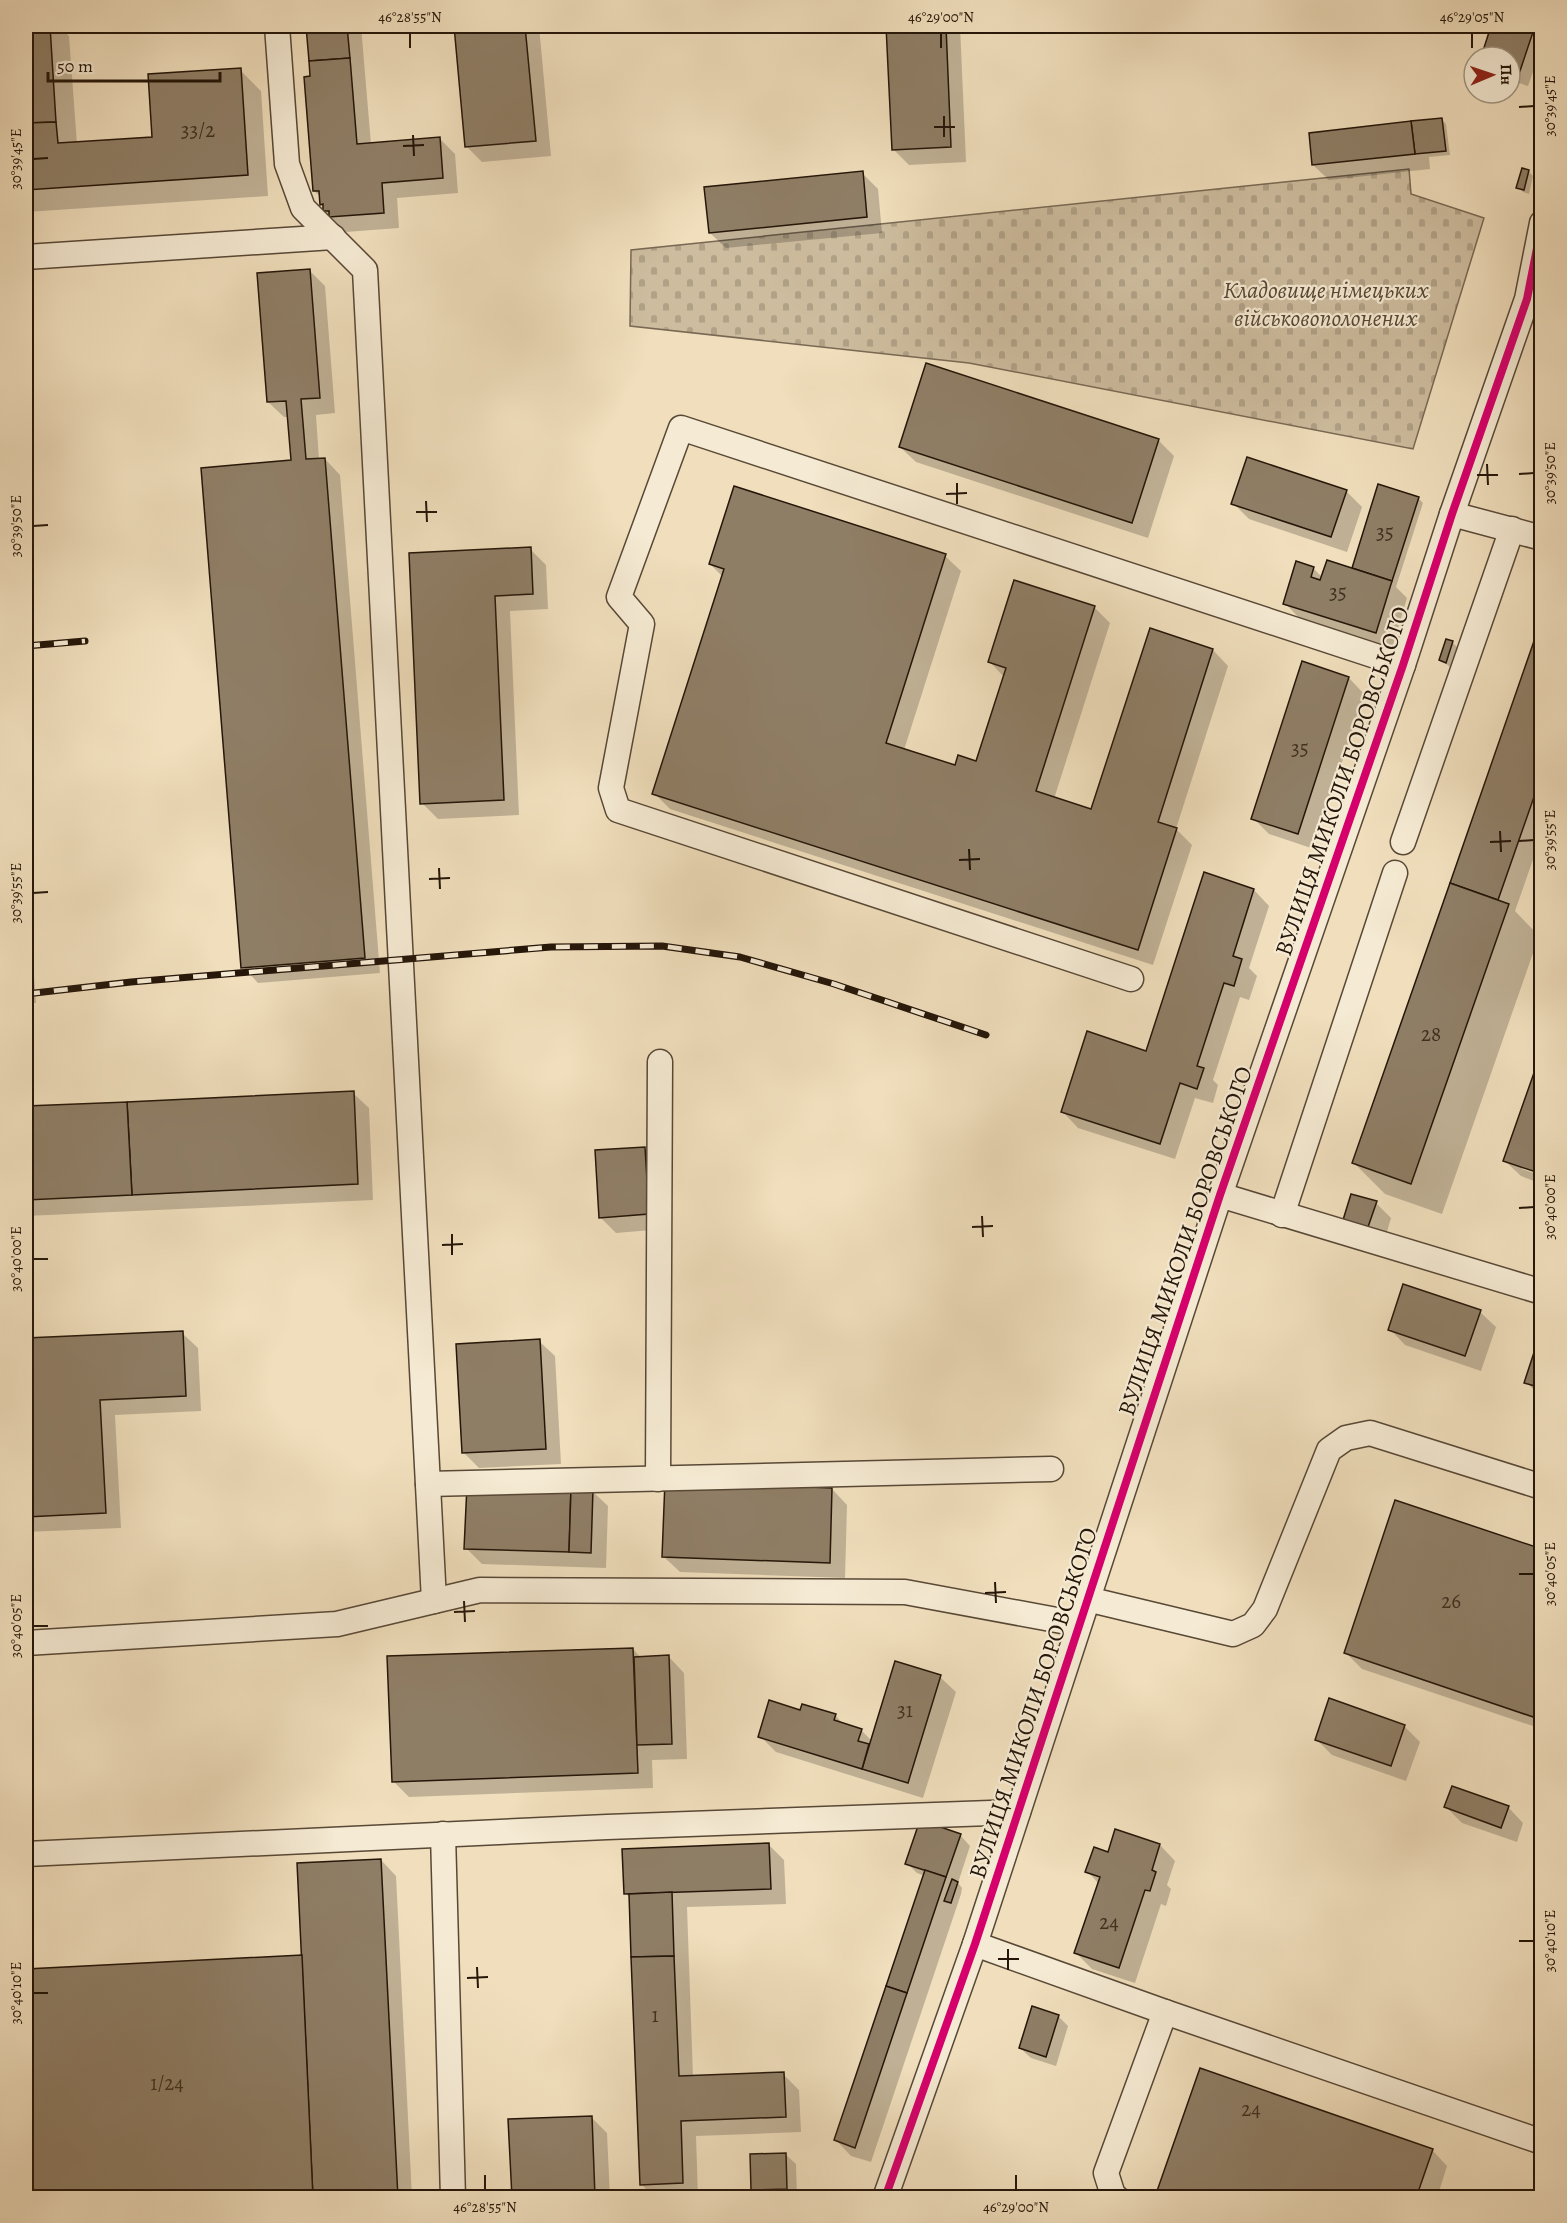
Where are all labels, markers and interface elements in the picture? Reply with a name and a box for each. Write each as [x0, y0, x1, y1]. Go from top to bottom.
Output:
text: 46°28'55"N [378, 7, 442, 27]
text: 46°29'00"N [908, 7, 974, 27]
text: 46°29'05"N [1440, 7, 1504, 27]
scale bar [48, 45, 220, 83]
north arrow [1462, 45, 1522, 105]
text: 50 m [57, 54, 93, 78]
text: Пн [1495, 64, 1517, 85]
text: 30°39'45"E [1540, 75, 1560, 137]
house number: 33/2 [181, 116, 215, 144]
text: 30°39'45"E [6, 128, 26, 190]
park label: Кладовище німецьких військовополонених [1223, 274, 1430, 334]
text: 30°39'50"E [1540, 442, 1560, 504]
text: 30°39'50"E [6, 495, 26, 557]
house number: 35 [1376, 518, 1394, 546]
house number: 35 [1329, 578, 1347, 606]
street label: ВУЛИЦЯ МИКОЛИ БОРОВСЬКОГО [1267, 602, 1417, 960]
house number: 35 [1291, 734, 1309, 762]
text: 30°39'55"E [1540, 810, 1560, 870]
text: 30°39'55"E [6, 863, 26, 923]
house number: 28 [1421, 1020, 1441, 1048]
street label: ВУЛИЦЯ МИКОЛИ БОРОВСЬКОГО [1110, 1062, 1260, 1420]
text: 30°40'00"E [1540, 1174, 1560, 1240]
text: 30°40'00"E [6, 1226, 26, 1292]
street label: ВУЛИЦЯ МИКОЛИ БОРОВСЬКОГО [961, 1523, 1105, 1883]
text: 30°40'05"E [1540, 1542, 1560, 1606]
house number: 26 [1441, 1587, 1461, 1615]
text: 30°40'05"E [6, 1594, 26, 1658]
house number: 31 [897, 1696, 913, 1724]
house number: 24 [1099, 1908, 1119, 1936]
text: 30°40'10"E [1540, 1910, 1560, 1972]
text: 30°40'10"E [6, 1962, 26, 2024]
house number: 1 [651, 2001, 659, 2029]
house number: 1/24 [150, 2069, 184, 2097]
house number: 24 [1241, 2095, 1261, 2123]
text: 46°28'55"N [453, 2197, 517, 2217]
text: 46°29'00"N [983, 2197, 1049, 2217]

